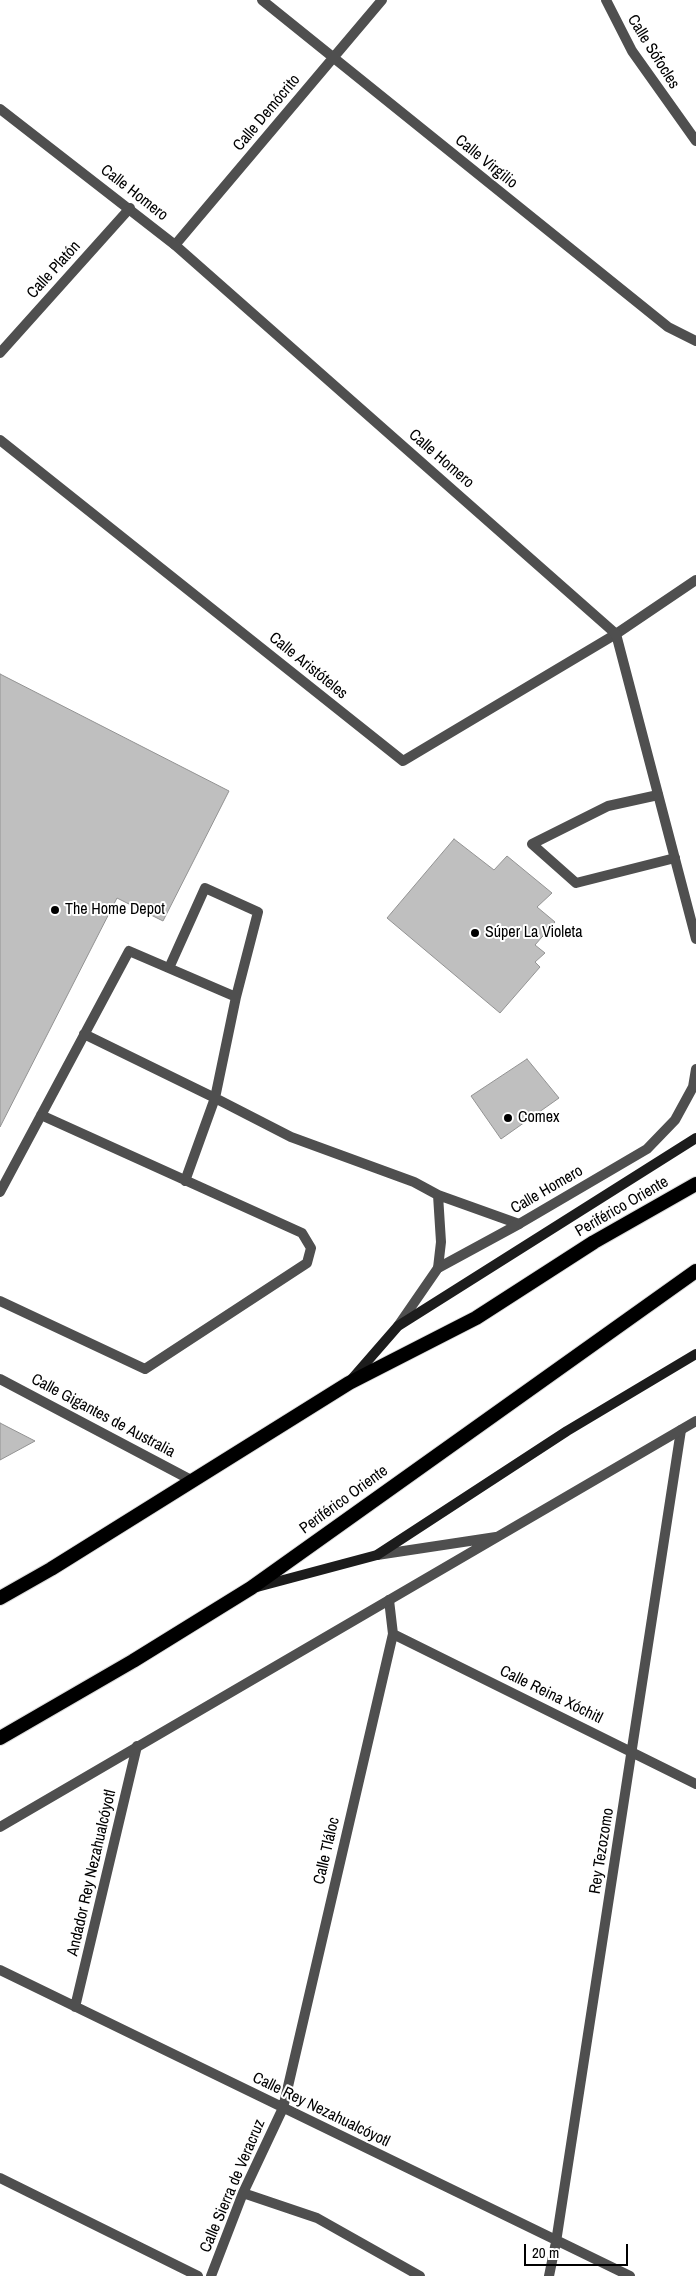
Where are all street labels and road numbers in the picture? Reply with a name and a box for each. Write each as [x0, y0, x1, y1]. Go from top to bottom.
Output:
street label: Calle Sófocles [623, 11, 683, 93]
street label: Calle Demócrito [229, 71, 305, 155]
street label: Calle Virgilio [451, 131, 521, 193]
street label: Calle Homero [96, 161, 172, 225]
street label: Calle Platón [23, 237, 85, 303]
street label: Calle Homero [404, 425, 478, 493]
street label: Calle Aristóteles [265, 628, 351, 704]
street label: Calle Homero [507, 1162, 587, 1218]
street label: Periférico Oriente [572, 1173, 672, 1241]
street label: Calle Gigantes de Australia [28, 1370, 178, 1462]
street label: Periférico Oriente [296, 1462, 392, 1538]
street label: Calle Reina Xóchitl [496, 1662, 606, 1728]
street label: Andador Rey Nezahualcóyotl [64, 1788, 120, 1958]
street label: Rey Tezozomo [586, 1807, 618, 1895]
street label: Calle Tláloc [310, 1815, 344, 1887]
street label: Calle Rey Nezahualcóyotl [249, 2068, 393, 2152]
street label: Calle Sierra de Veracruz [196, 2116, 270, 2256]

